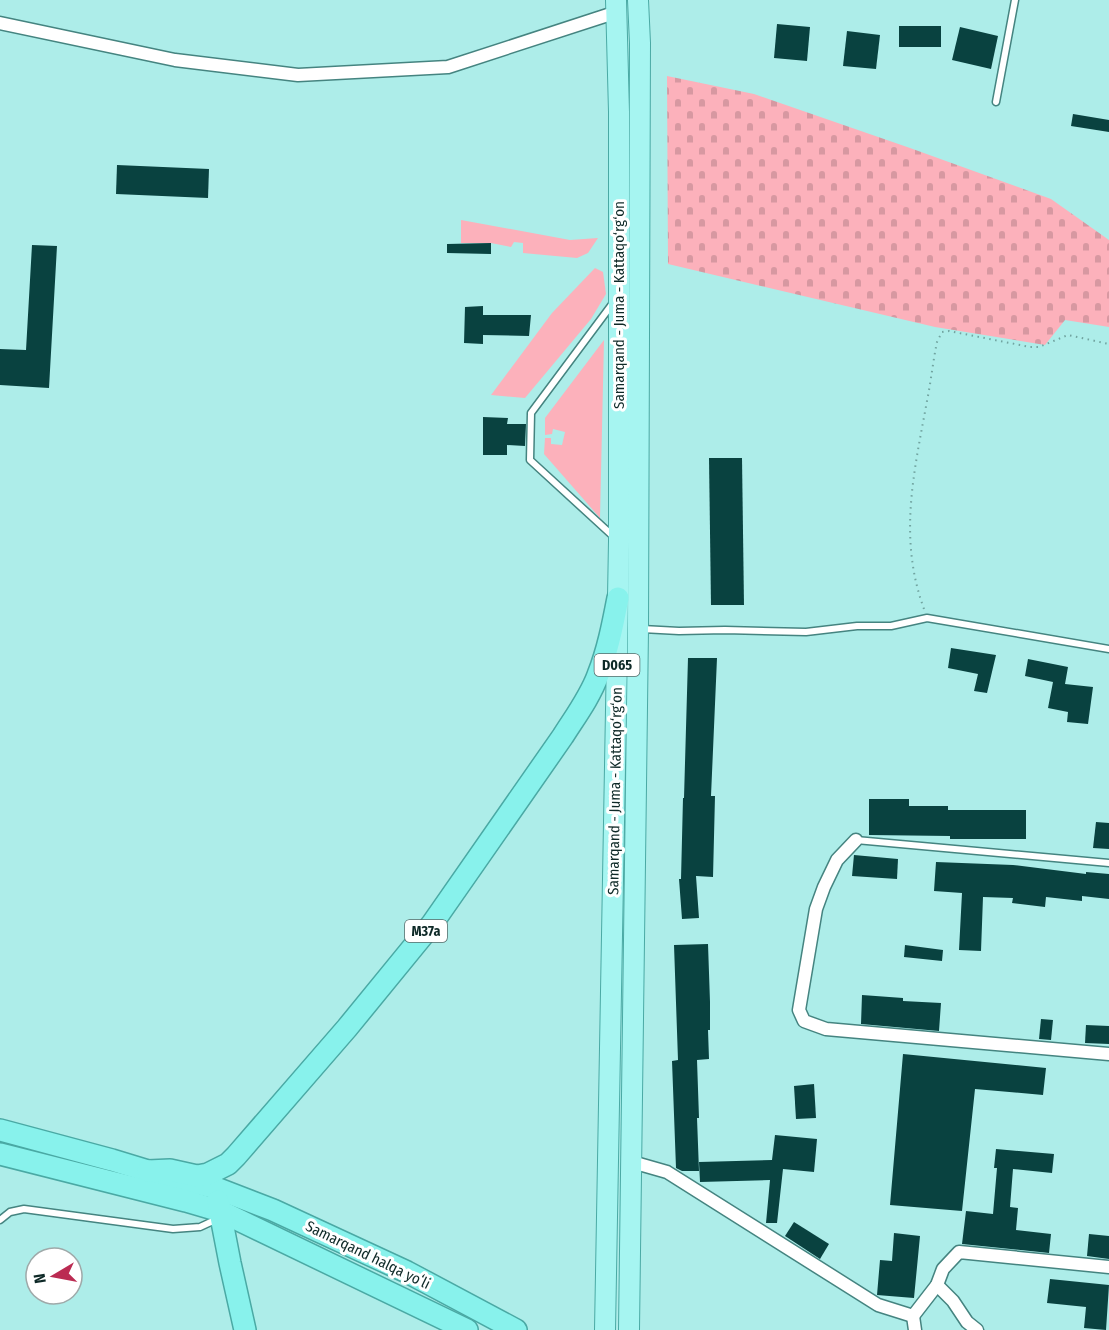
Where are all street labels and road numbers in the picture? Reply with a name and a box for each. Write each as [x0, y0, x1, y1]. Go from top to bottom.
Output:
street label: Samarqand - Juma - Kattaqo‘rg‘on [610, 201, 628, 409]
road number: D065 [594, 654, 640, 676]
street label: Samarqand - Juma - Kattaqo‘rg‘on [604, 687, 626, 895]
road number: M37a [405, 920, 447, 942]
street label: Samarqand halqa yoʻli [303, 1217, 433, 1293]

